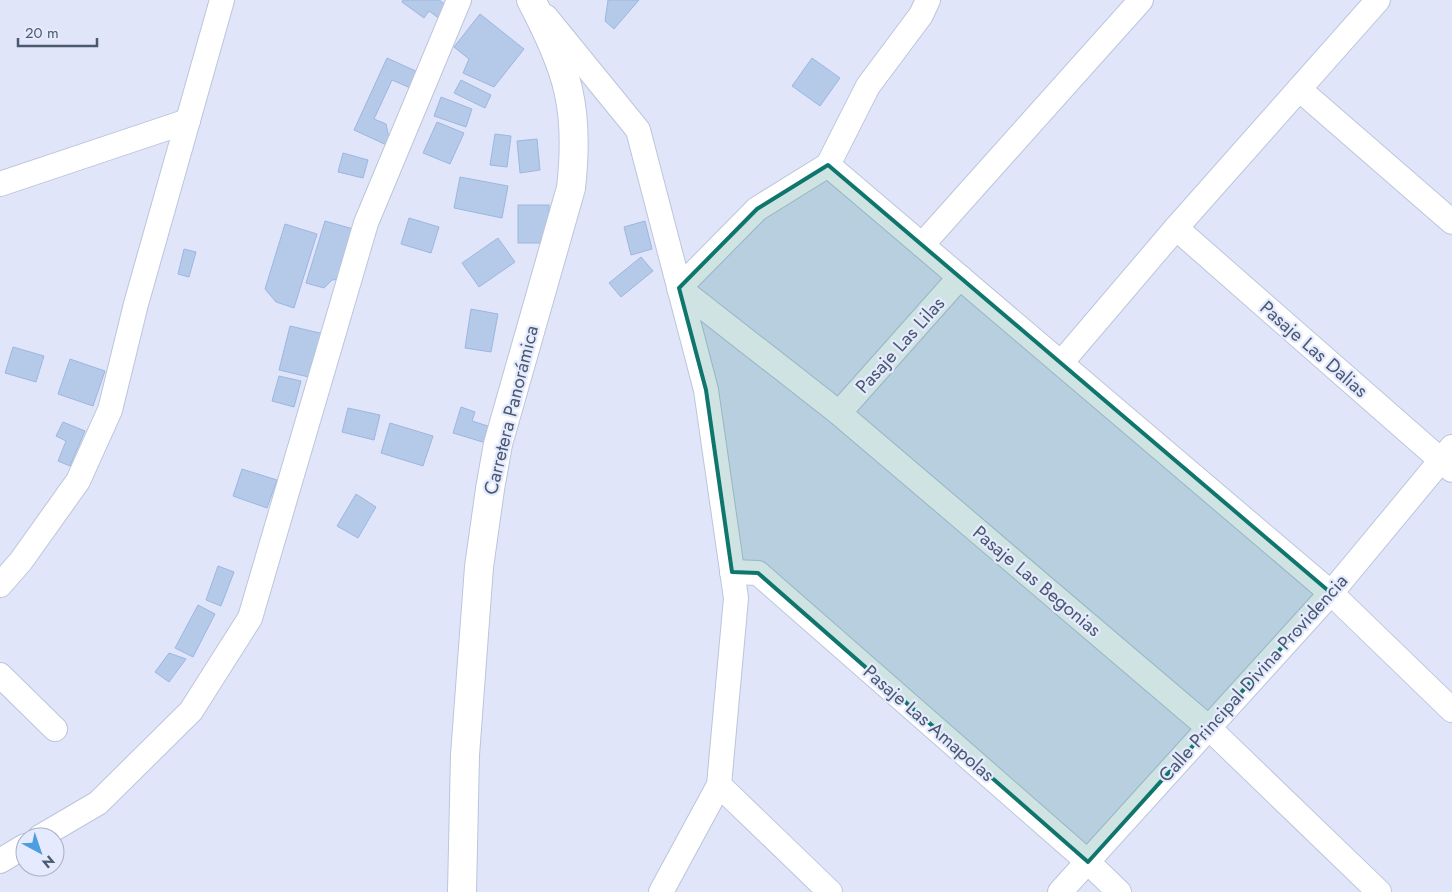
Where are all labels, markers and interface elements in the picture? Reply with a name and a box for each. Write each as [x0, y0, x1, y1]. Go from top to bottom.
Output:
scale bar [18, 15, 96, 47]
text: 20 m [25, 22, 59, 44]
street label: Pasaje Las Lilas [849, 290, 951, 399]
street label: Pasaje Las Dalias [1254, 294, 1374, 404]
street label: Carretera Panorámica [477, 323, 545, 497]
street label: Pasaje Las Begonias [967, 519, 1107, 643]
street label: Calle Principal Divina Providencia [1152, 568, 1354, 788]
street label: Pasaje Las Amapolas [858, 658, 1001, 788]
north arrow [15, 827, 65, 877]
text: N [38, 851, 59, 873]

